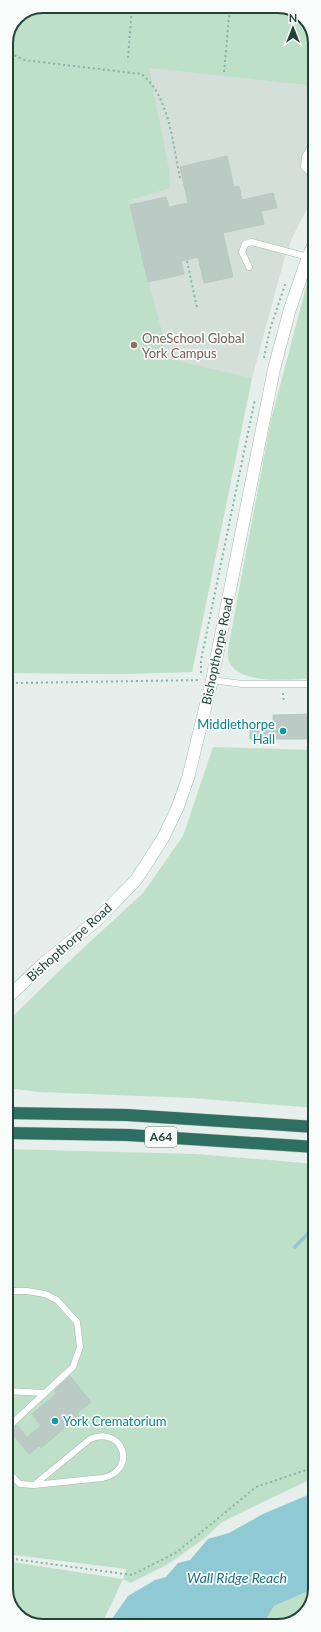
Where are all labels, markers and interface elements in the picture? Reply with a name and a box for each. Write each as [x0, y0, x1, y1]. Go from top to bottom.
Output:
north arrow [273, 8, 313, 48]
text: N [289, 11, 297, 24]
place label: OneSchool Global York Campus [142, 330, 245, 361]
marker: OneSchool Global York Campus [129, 340, 139, 350]
street label: Bishopthorpe Road [198, 596, 236, 706]
place label: Middlethorpe Hall [197, 716, 275, 747]
marker: Middlethorpe Hall [278, 726, 288, 736]
street label: Bishopthorpe Road [23, 900, 115, 984]
road number: A64 [145, 1127, 177, 1147]
place label: York Crematorium [63, 1413, 167, 1429]
marker: York Crematorium [50, 1416, 60, 1426]
water label: Wall Ridge Reach [187, 1569, 287, 1586]

